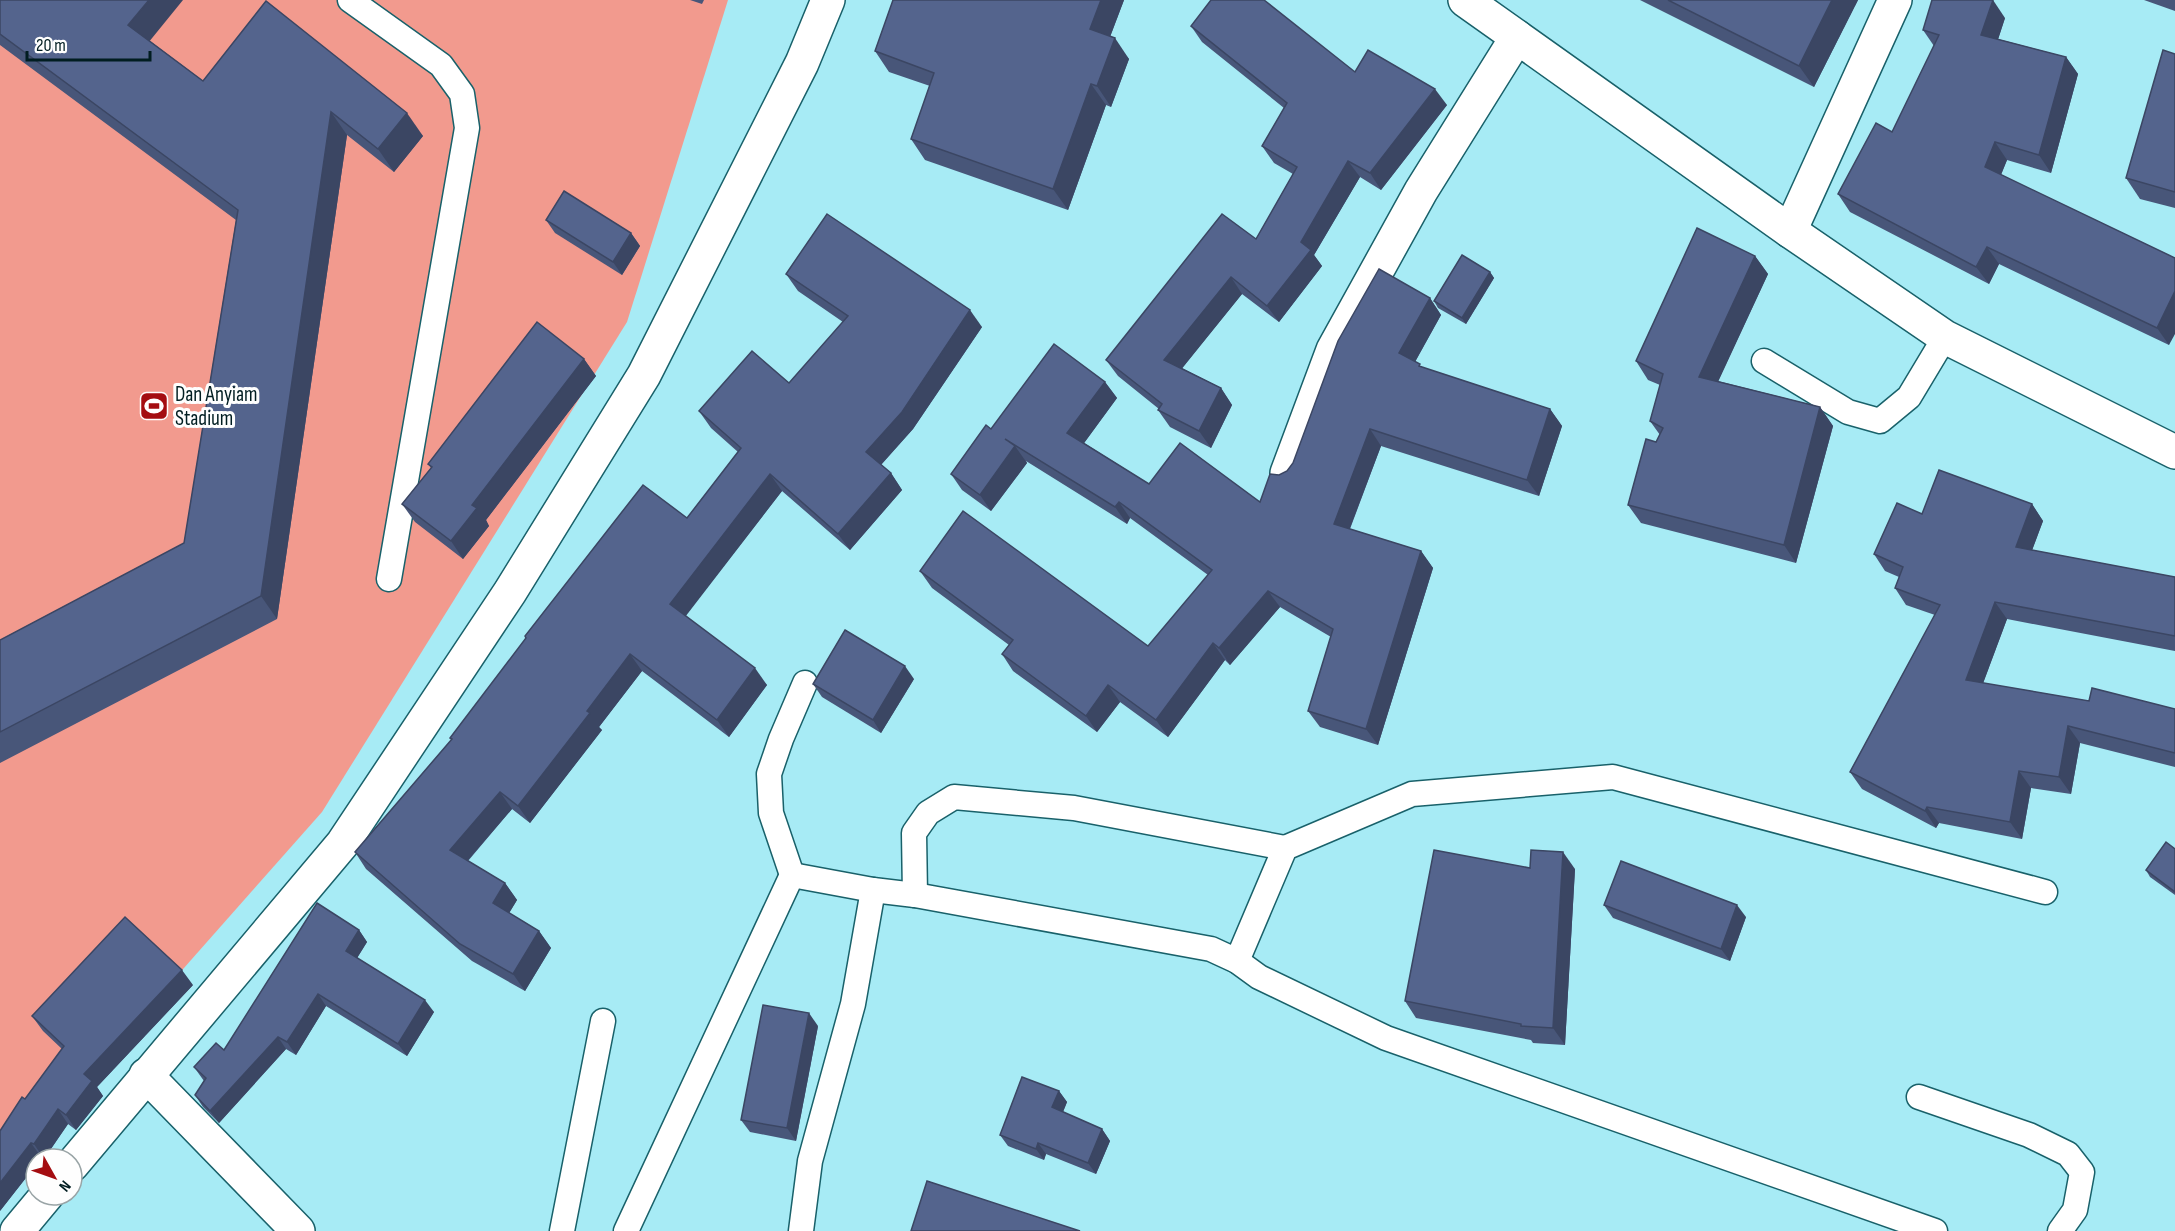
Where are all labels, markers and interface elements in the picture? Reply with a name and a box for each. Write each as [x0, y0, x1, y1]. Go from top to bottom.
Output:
scale bar [27, 24, 150, 62]
text: 20 m [36, 35, 66, 56]
place label: Dan Anyiam Stadium [175, 382, 258, 431]
sports icon: Dan Anyiam Stadium [138, 390, 170, 422]
north arrow [24, 1147, 84, 1207]
text: N [54, 1176, 74, 1195]

